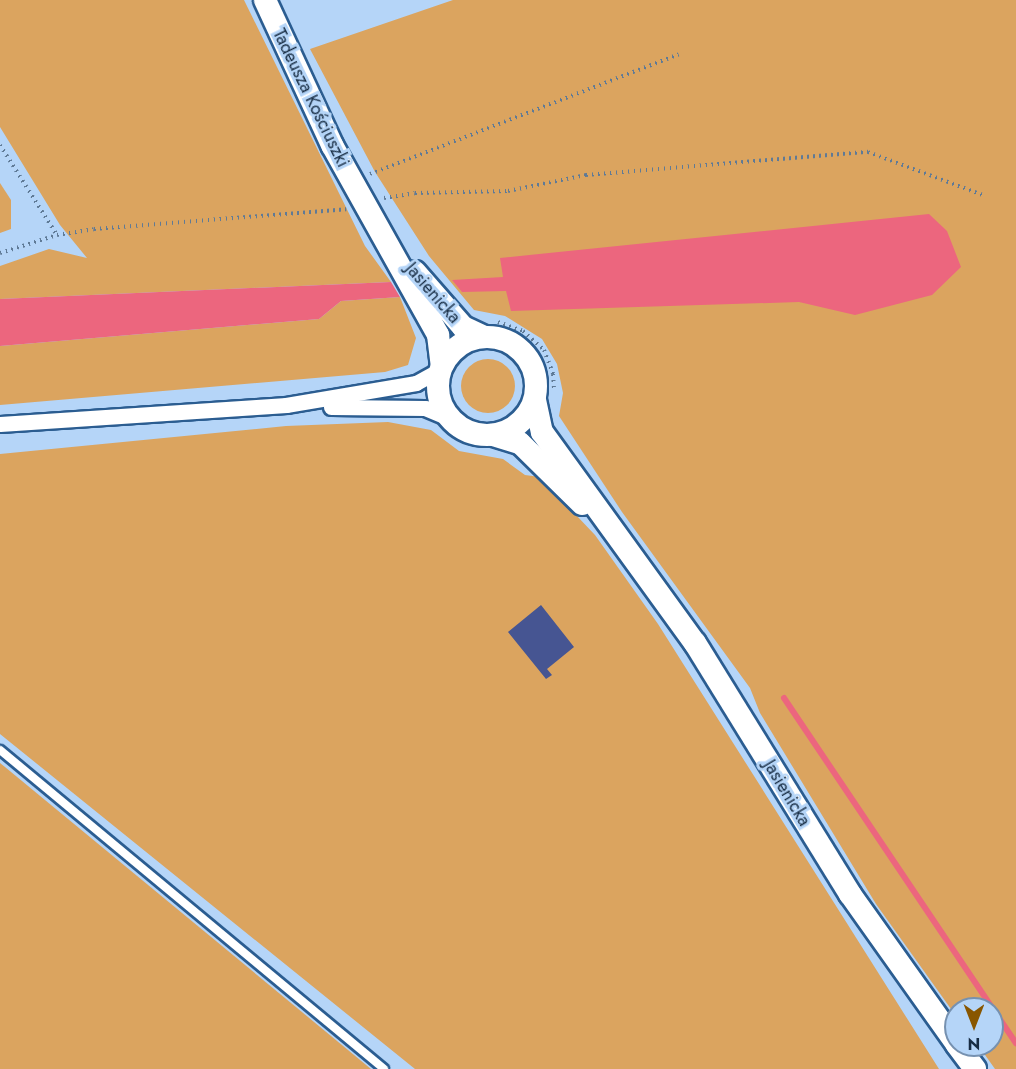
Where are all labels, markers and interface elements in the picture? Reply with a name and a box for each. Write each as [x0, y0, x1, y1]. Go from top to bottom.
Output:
street label: Tadeusza Kościuszki [268, 25, 354, 171]
street label: Jasienicka [401, 258, 465, 328]
street label: Jasienicka [759, 756, 815, 830]
north arrow [944, 997, 1004, 1057]
text: N [968, 1032, 980, 1055]

